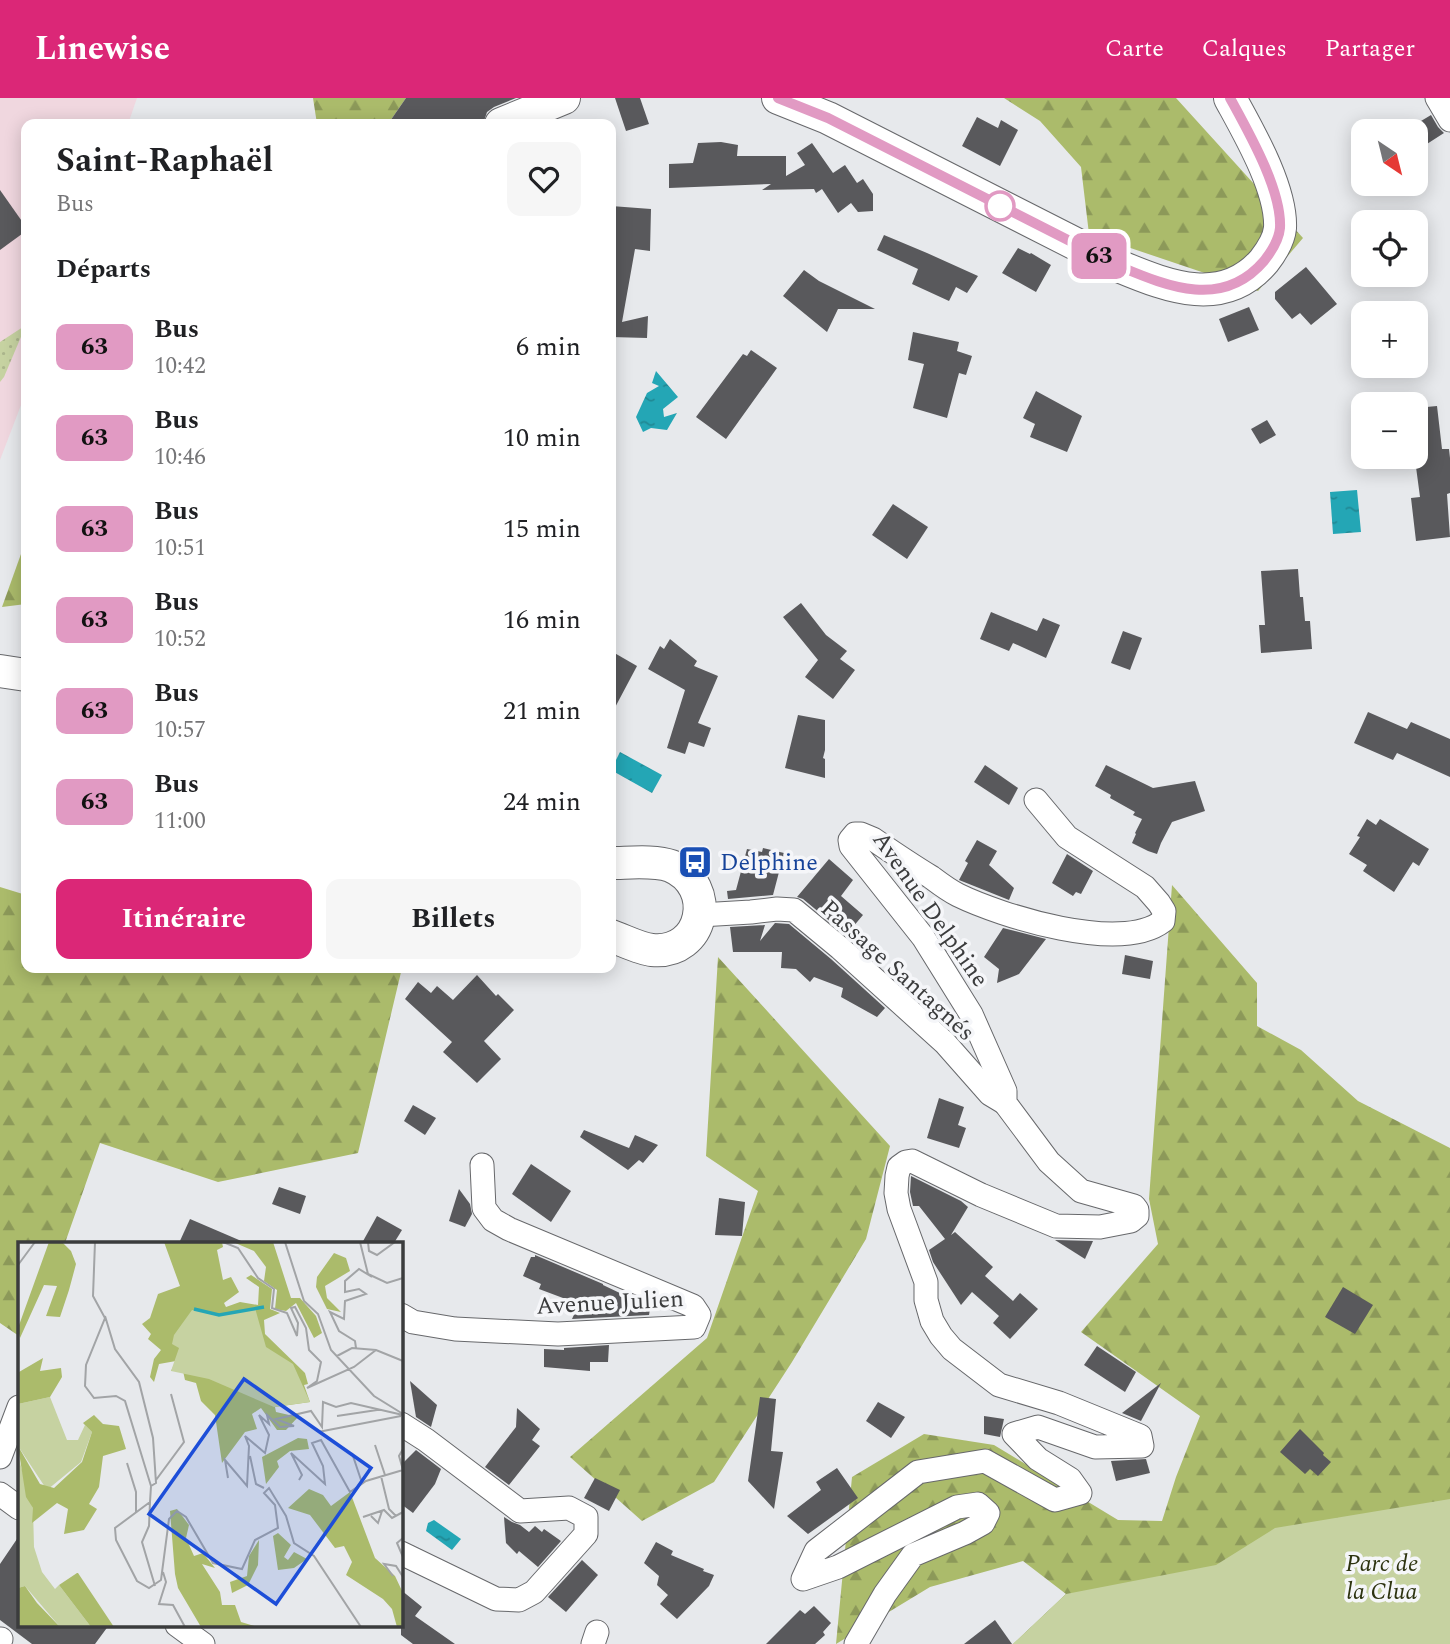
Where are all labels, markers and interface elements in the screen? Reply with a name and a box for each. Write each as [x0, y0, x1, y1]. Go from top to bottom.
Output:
text: Linewise [35, 24, 170, 74]
text: Carte [1105, 31, 1164, 67]
text: Calques [1202, 31, 1287, 67]
text: Partager [1325, 31, 1415, 67]
north arrow [1351, 119, 1428, 196]
map controls [1351, 119, 1428, 469]
text: Saint-Raphaël [56, 136, 273, 186]
button: heart [507, 142, 581, 216]
text: Bus [56, 187, 94, 222]
unlabelled marker [985, 191, 1015, 221]
button: locate [1351, 210, 1428, 287]
line badge: 63 [1068, 233, 1130, 279]
text: 63 [1086, 238, 1112, 274]
text: Départs [56, 249, 151, 289]
button: + [1351, 301, 1428, 378]
text: Bus [154, 309, 199, 349]
text: 6 min [516, 327, 581, 367]
text: 63 [81, 329, 108, 365]
text: 10:42 [154, 349, 206, 384]
button: − [1351, 392, 1428, 469]
text: Bus [154, 400, 199, 440]
text: 10 min [503, 418, 581, 458]
text: 63 [81, 420, 108, 456]
text: 10:46 [154, 440, 206, 475]
text: Bus [154, 491, 199, 531]
text: 15 min [503, 509, 581, 549]
text: 63 [81, 511, 108, 547]
text: 10:51 [154, 531, 206, 566]
text: Bus [154, 582, 199, 622]
text: 16 min [503, 600, 581, 640]
text: 63 [81, 602, 108, 638]
text: 10:52 [154, 622, 206, 657]
text: Bus [154, 673, 199, 713]
text: 21 min [503, 691, 581, 731]
text: 63 [81, 693, 108, 729]
text: 10:57 [154, 713, 206, 748]
text: Bus [154, 764, 199, 804]
text: 24 min [503, 782, 581, 822]
text: 63 [81, 784, 108, 820]
text: 11:00 [154, 804, 206, 839]
street label: Avenue Delphine [863, 824, 997, 995]
bus stop icon: Delphine [676, 843, 714, 881]
place label: Delphine [720, 845, 818, 881]
button: Itinéraire [56, 879, 312, 959]
button: Billets [326, 879, 581, 959]
street label: Passage Santagnés [812, 891, 983, 1050]
inset map [18, 1242, 402, 1626]
street label: Avenue Julien [535, 1281, 685, 1325]
park label: Parc de la Clua [1346, 1546, 1418, 1610]

